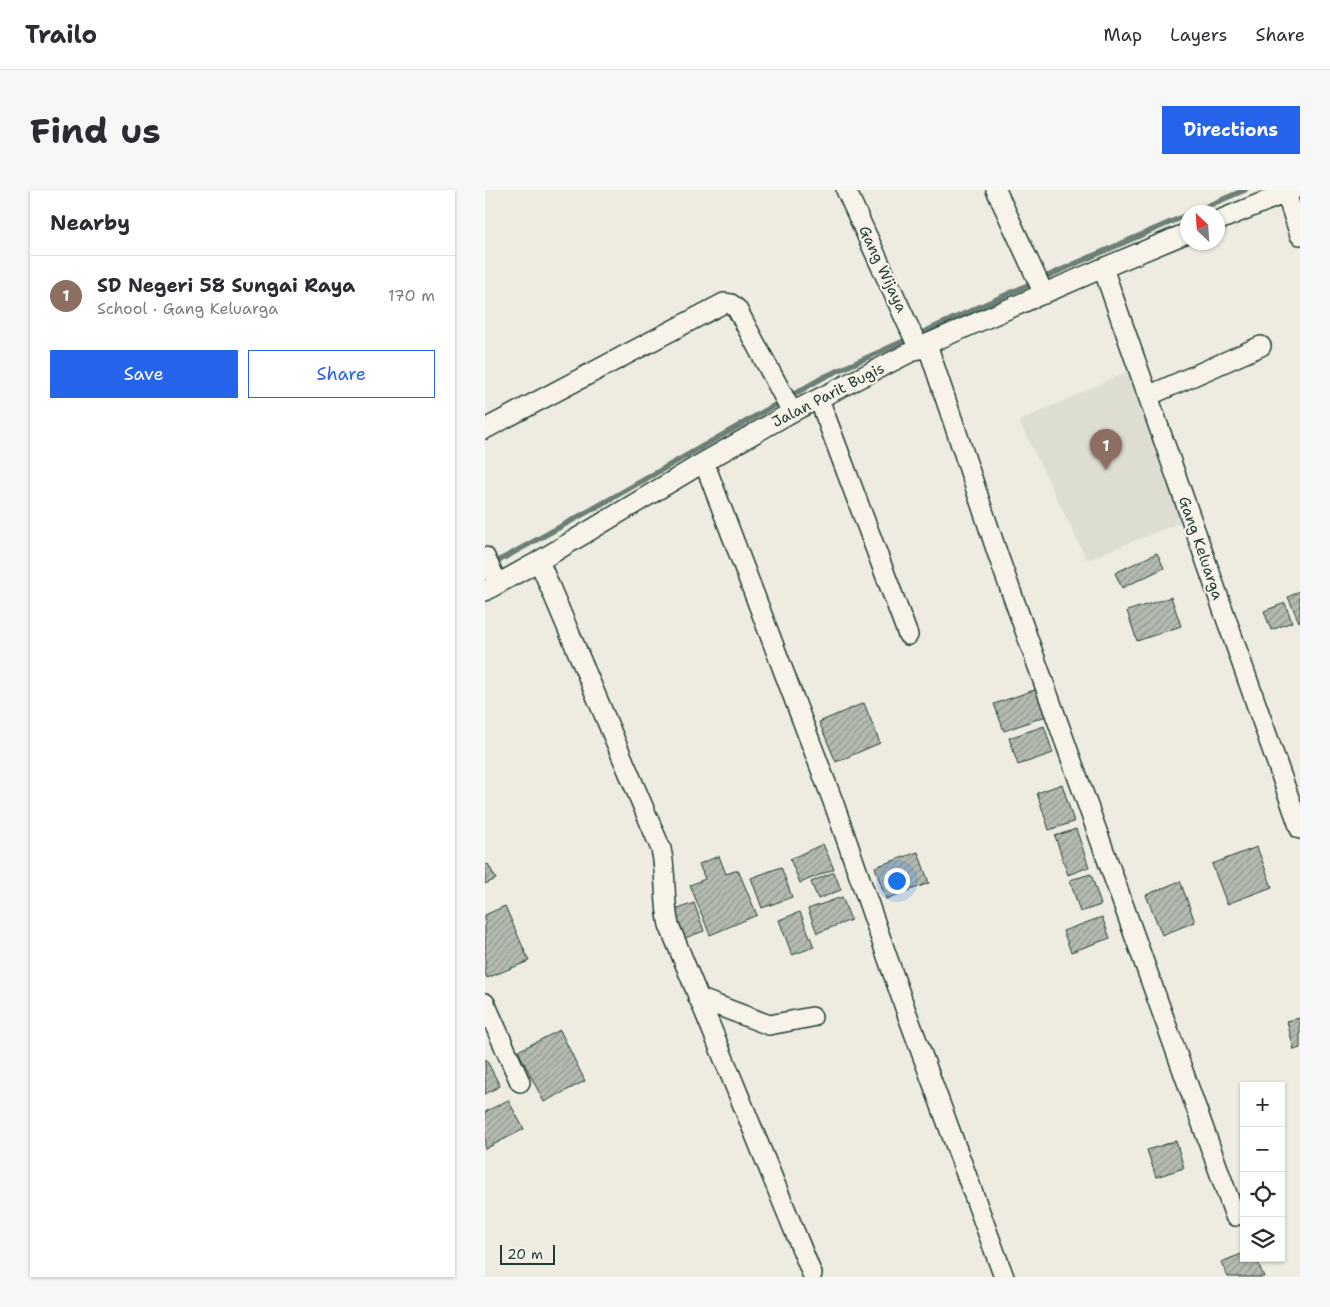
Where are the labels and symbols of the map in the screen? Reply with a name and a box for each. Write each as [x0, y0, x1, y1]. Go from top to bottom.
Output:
north arrow [1180, 205, 1225, 250]
street label: Gang Wijaya [854, 222, 912, 316]
street label: Jalan Parit Bugis [768, 358, 888, 432]
pin: 1 [1090, 429, 1122, 470]
street label: Gang Keluarga [1174, 494, 1228, 603]
your location [884, 868, 910, 894]
scale bar [500, 1242, 555, 1265]

